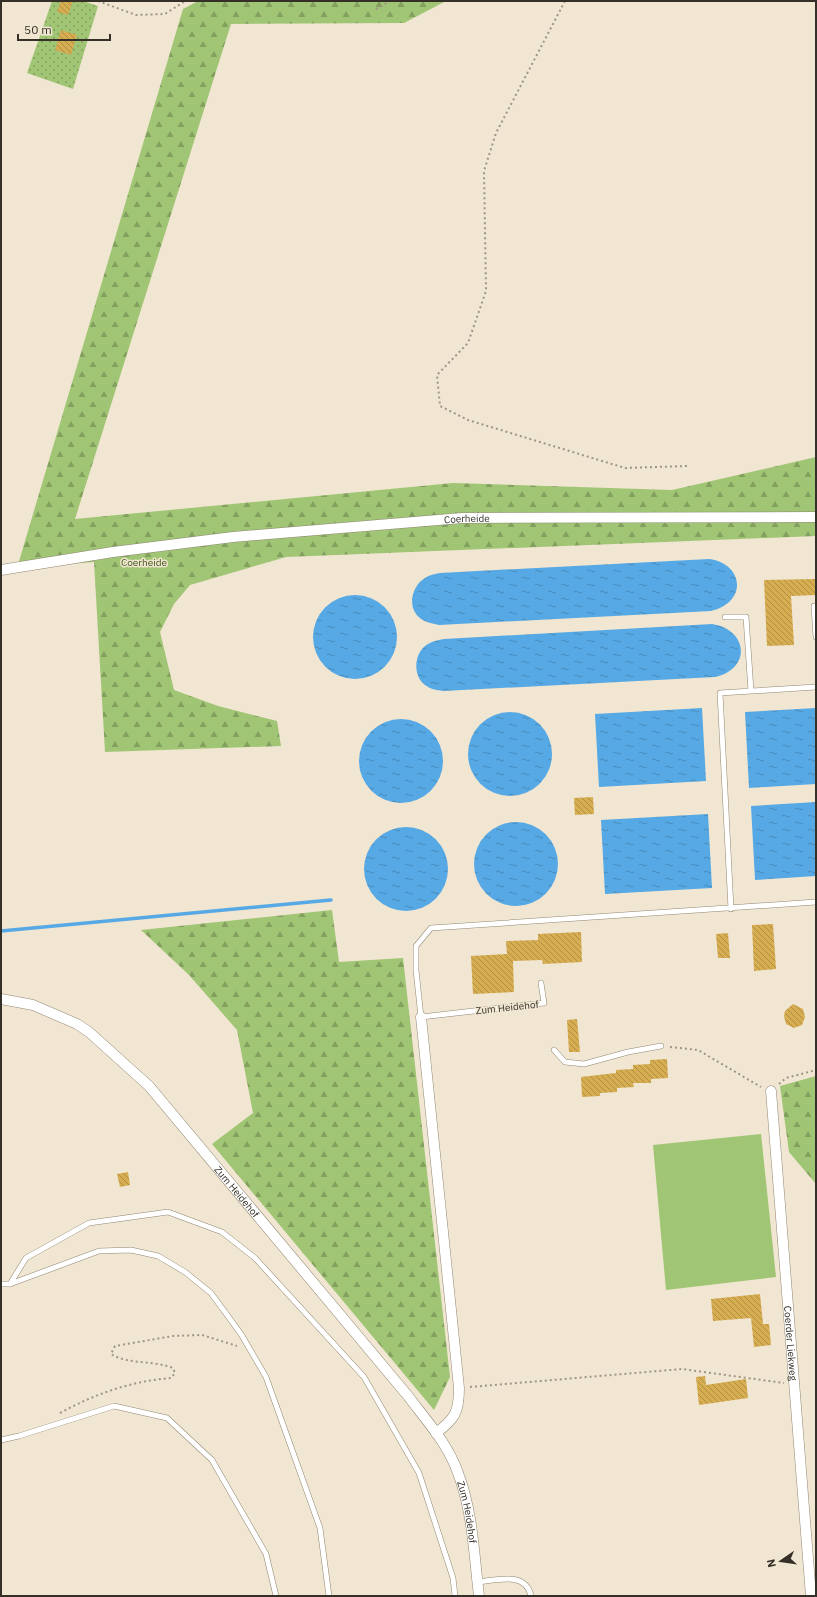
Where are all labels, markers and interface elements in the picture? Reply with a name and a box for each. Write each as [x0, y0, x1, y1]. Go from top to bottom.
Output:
scale bar [18, 16, 110, 42]
text: 50 m [24, 22, 52, 37]
street label: Coerheide [443, 512, 490, 526]
park label: Coerheide [121, 556, 167, 569]
street label: Zum Heidehof [475, 998, 540, 1017]
street label: Zum Heidehof [211, 1163, 262, 1221]
street label: Coerder Liekweg [781, 1305, 800, 1382]
street label: Zum Heidehof [454, 1479, 479, 1545]
north arrow [761, 1541, 801, 1581]
text: N [764, 1558, 779, 1569]

